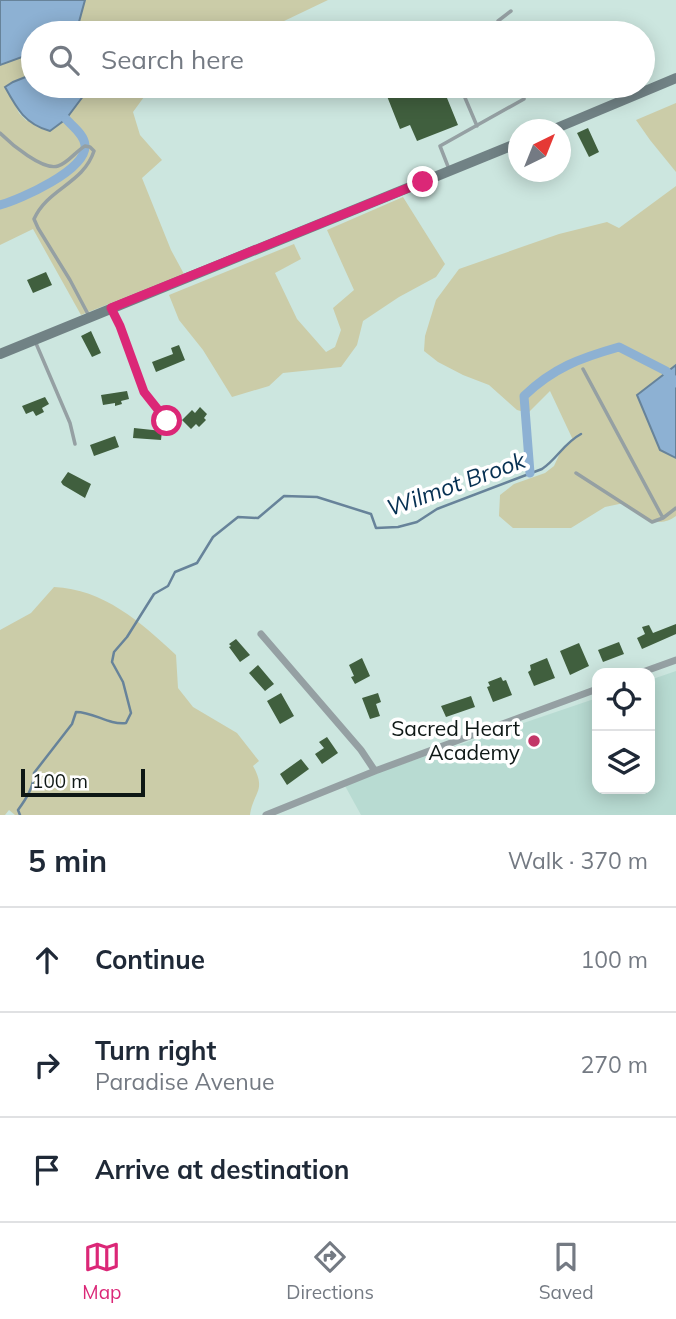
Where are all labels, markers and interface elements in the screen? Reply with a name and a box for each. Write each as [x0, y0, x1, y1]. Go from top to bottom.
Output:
search box [21, 21, 655, 98]
icon: search [45, 41, 83, 79]
text: Search here [101, 43, 244, 76]
north arrow [508, 119, 571, 182]
route end [407, 166, 438, 197]
route start [151, 405, 182, 436]
water label: Wilmot Brook [382, 445, 530, 522]
map controls [592, 668, 655, 794]
button: locate [592, 668, 655, 731]
place label: Sacred Heart Academy [391, 715, 520, 765]
button: layers [592, 731, 655, 794]
marker: Sacred Heart Academy [526, 733, 542, 749]
scale bar [21, 766, 145, 798]
text: 100 m [32, 769, 88, 793]
text: 5 min [28, 842, 107, 880]
text: Walk · 370 m [508, 846, 648, 875]
icon: ahead [28, 941, 66, 979]
text: Continue [95, 943, 205, 976]
text: 100 m [580, 945, 648, 974]
text: Turn right [95, 1034, 216, 1067]
icon: right [28, 1046, 66, 1084]
text: 270 m [580, 1050, 648, 1079]
text: Paradise Avenue [95, 1067, 275, 1096]
icon: arrive [28, 1151, 66, 1189]
text: Arrive at destination [95, 1153, 350, 1186]
tab: Map [82, 1238, 121, 1304]
tab: Directions [286, 1238, 374, 1304]
tab: Saved [539, 1238, 594, 1304]

